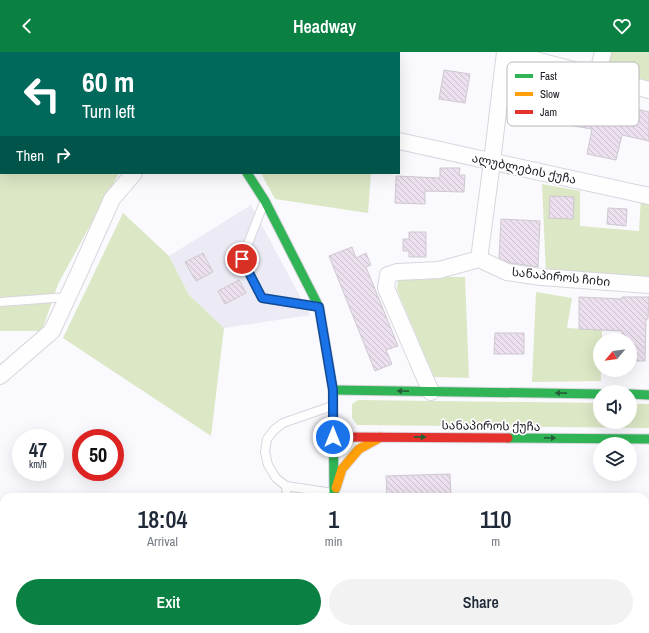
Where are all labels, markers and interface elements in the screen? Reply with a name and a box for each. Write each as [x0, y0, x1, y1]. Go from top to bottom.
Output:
text: Headway [293, 14, 356, 39]
icon: back [16, 15, 38, 37]
icon: heart [611, 15, 633, 37]
legend [507, 62, 639, 126]
text: 60 m [82, 63, 134, 101]
icon: left [16, 68, 68, 120]
text: Fast [540, 69, 558, 83]
text: Slow [540, 87, 560, 101]
text: Turn left [82, 99, 135, 124]
text: Jam [540, 105, 557, 119]
icon: right [52, 144, 74, 166]
text: Then [16, 145, 44, 166]
street label: ალუბლების ქუჩა [470, 150, 578, 188]
pin [225, 242, 259, 276]
icon: arrive [231, 248, 253, 270]
street label: სანაპიროს ჩიხი [511, 264, 611, 290]
north arrow [593, 333, 637, 377]
map controls [593, 333, 637, 481]
button: sound [593, 385, 637, 429]
one-way arrow [396, 388, 409, 394]
one-way arrow [555, 390, 567, 397]
position arrow [312, 416, 354, 458]
street label: სანაპიროს ქუჩა [441, 417, 541, 435]
speed limit sign: 50 [72, 429, 124, 481]
one-way arrow [414, 434, 427, 440]
one-way arrow [544, 435, 557, 441]
text: 47 [29, 436, 47, 463]
button: layers [593, 437, 637, 481]
text: km/h [29, 458, 47, 471]
text: 18:04 [137, 503, 187, 535]
text: 1 [328, 503, 339, 535]
text: 110 [480, 503, 512, 535]
text: Arrival [147, 533, 178, 550]
text: min [325, 533, 343, 550]
text: m [491, 533, 500, 550]
button: Exit [16, 579, 321, 625]
button: Share [329, 579, 633, 625]

